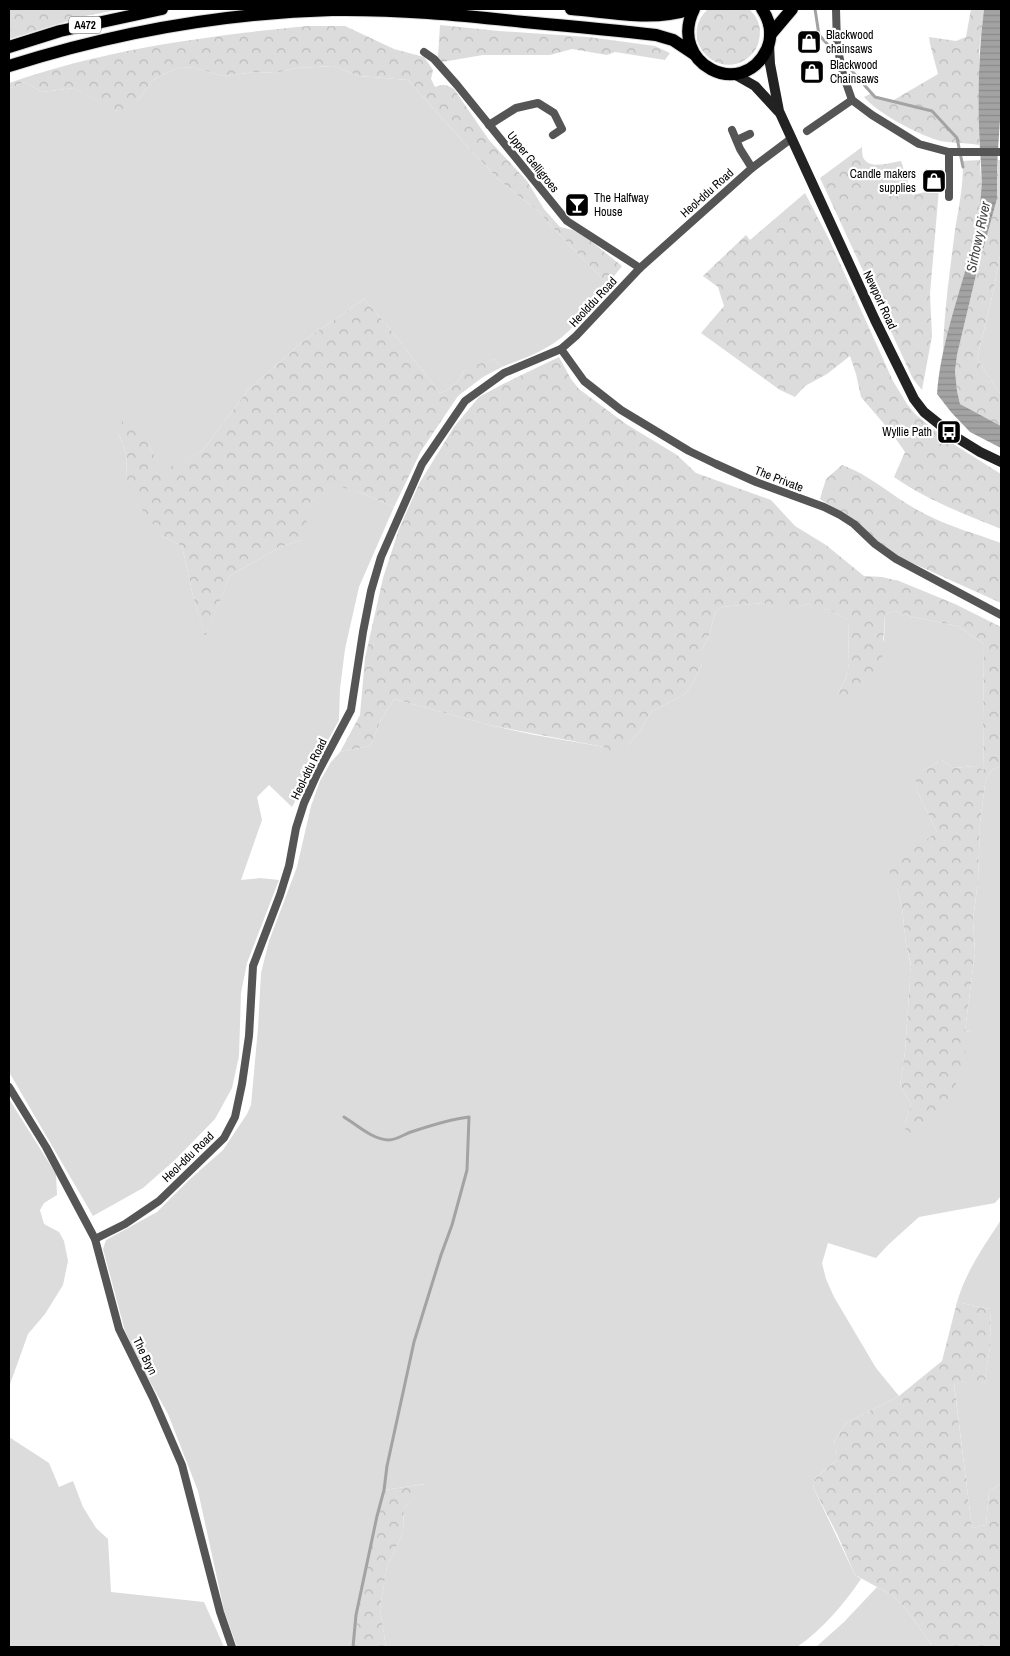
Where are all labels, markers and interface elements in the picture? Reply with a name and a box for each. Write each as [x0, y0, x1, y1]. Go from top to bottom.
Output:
road number: A472 [69, 16, 101, 34]
place label: Blackwood chainsaws [826, 27, 874, 57]
shop icon: Blackwood chainsaws [796, 29, 822, 55]
place label: Blackwood Chainsaws [830, 57, 879, 87]
shop icon: Blackwood Chainsaws [799, 59, 825, 85]
street label: Upper Gelligroes [503, 128, 563, 196]
street label: Heol-ddu Road [677, 165, 737, 221]
place label: Candle makers supplies [850, 166, 916, 196]
shop icon: Candle makers supplies [921, 168, 947, 194]
place label: The Halfway House [594, 190, 649, 220]
bar icon: The Halfway House [564, 192, 590, 218]
water label: Sirhowy River [962, 199, 995, 274]
street label: Newport Road [859, 268, 901, 332]
street label: Heolddu Road [566, 274, 620, 330]
bus stop icon: Wyllie Path [936, 419, 962, 445]
place label: Wyllie Path [882, 424, 932, 440]
street label: The Private [752, 462, 806, 496]
street label: Heol-ddu Road [287, 736, 331, 802]
street label: Heol-ddu Road [159, 1128, 217, 1186]
street label: The Bryn [129, 1335, 161, 1377]

